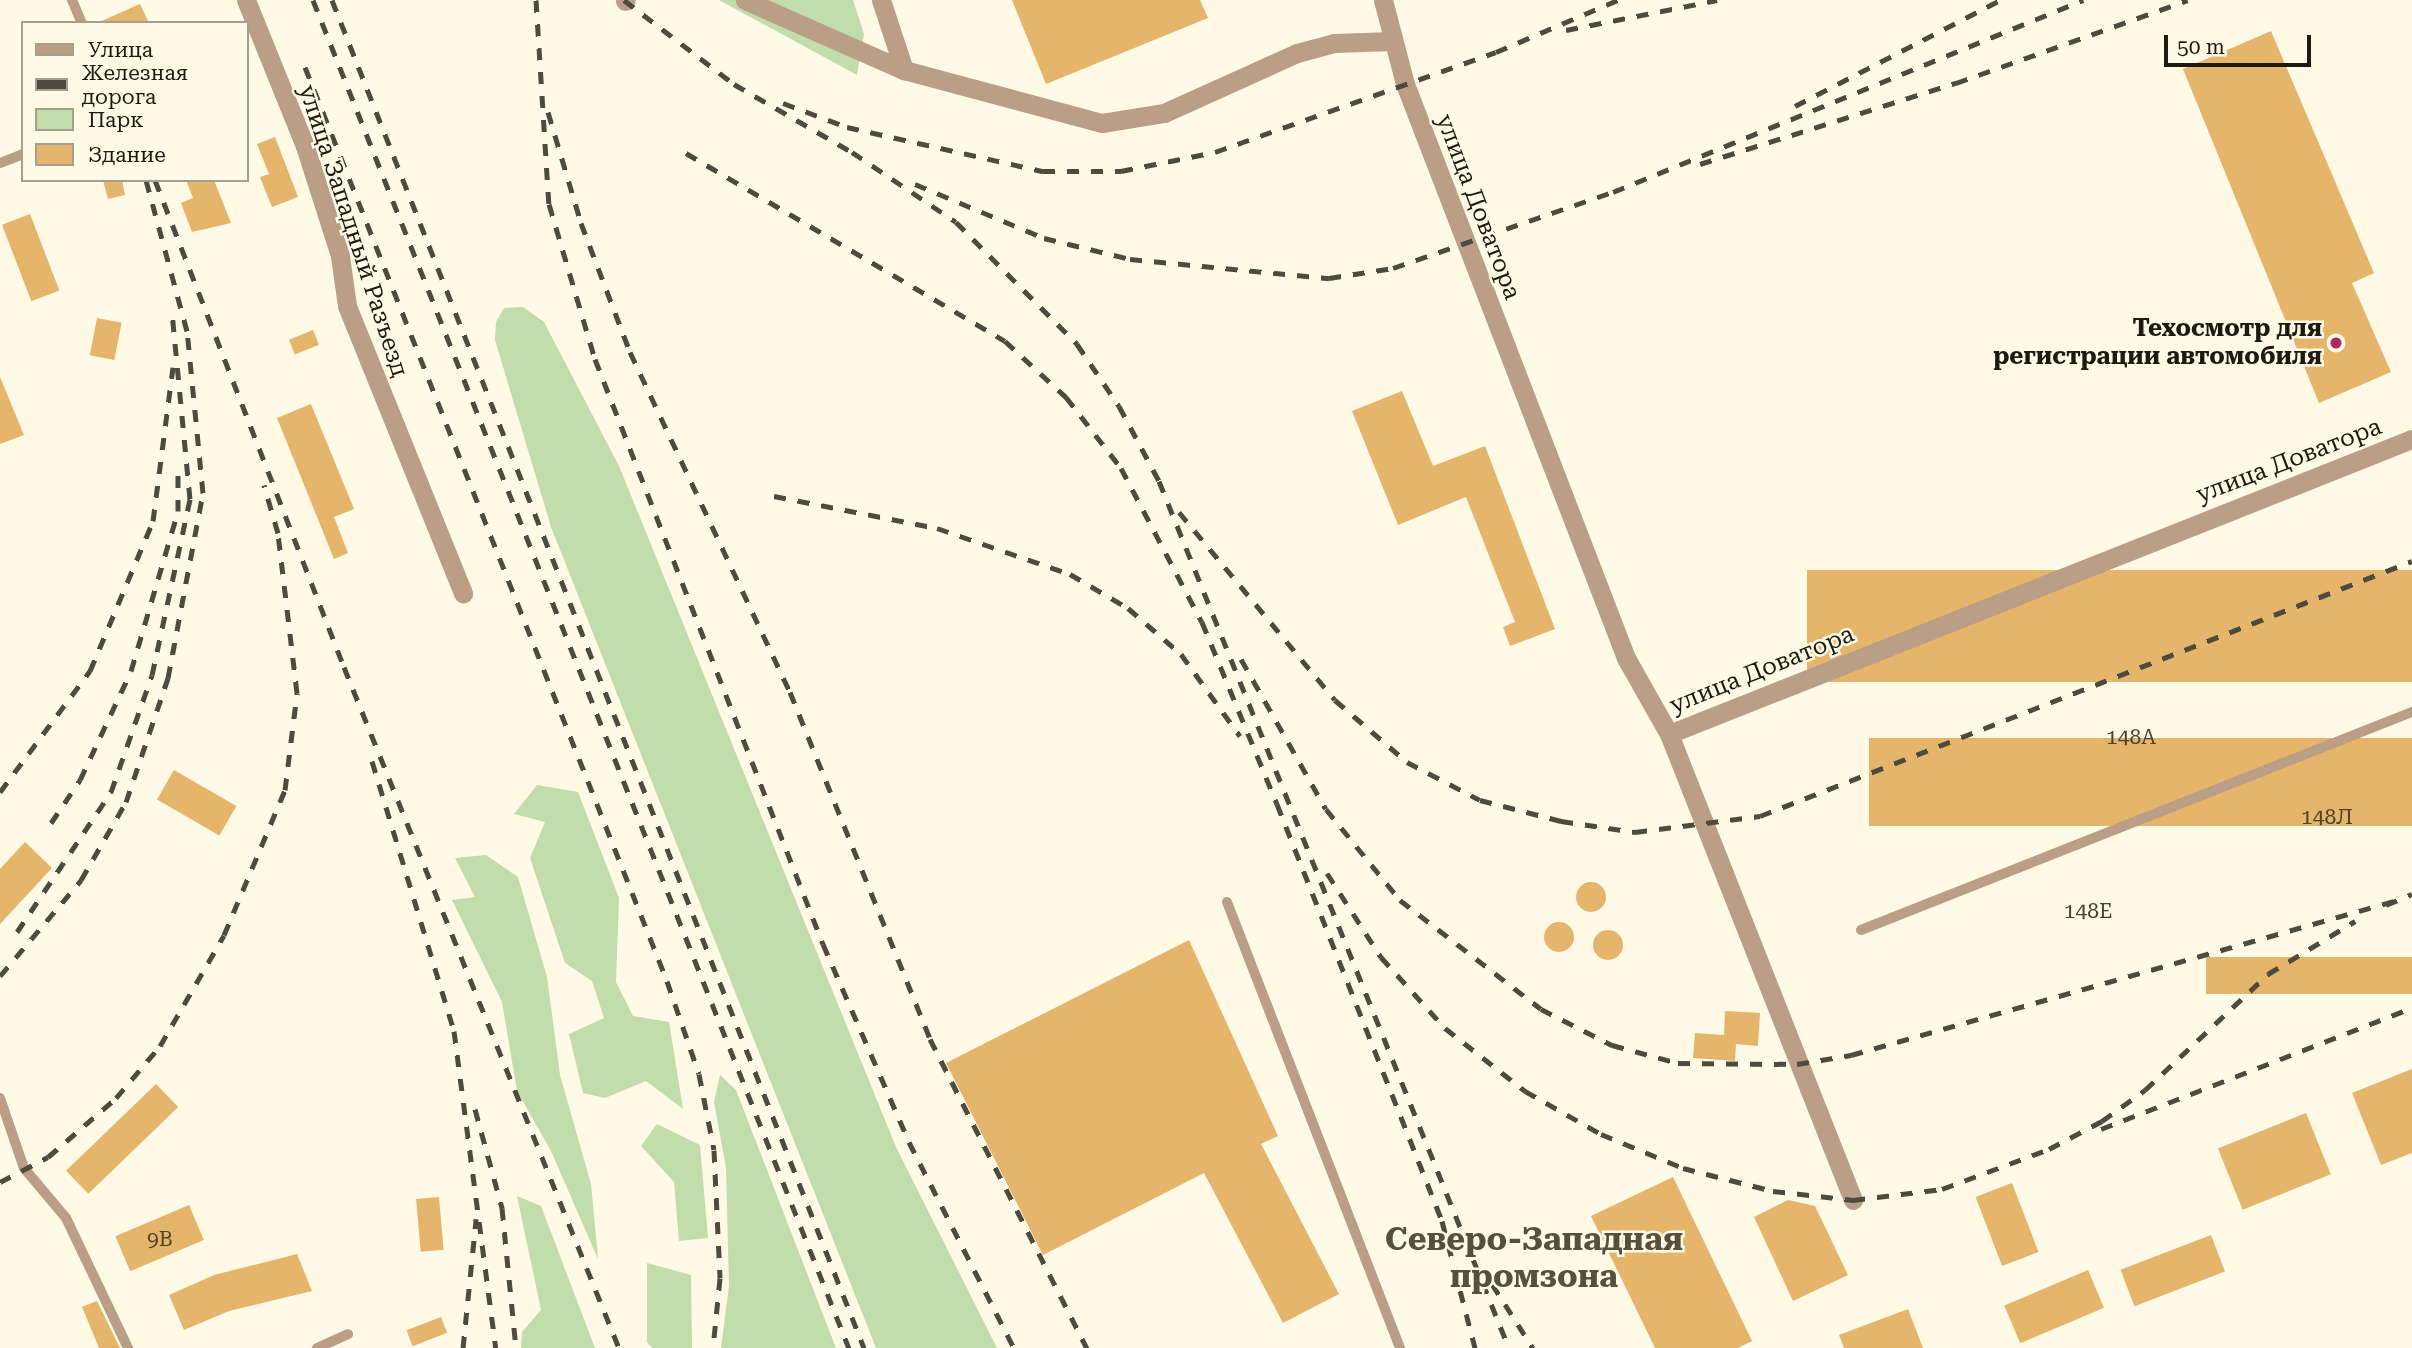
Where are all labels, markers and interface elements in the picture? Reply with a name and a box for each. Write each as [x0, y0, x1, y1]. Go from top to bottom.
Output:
legend [21, 21, 248, 182]
scale bar [2167, 21, 2314, 65]
text: 50 m [2177, 35, 2225, 59]
text: Улица [88, 38, 153, 62]
text: Железная дорога [82, 61, 188, 109]
street label: улица Западный Разъезд [292, 81, 414, 381]
text: Парк [88, 108, 144, 132]
street label: улица Доватора [1429, 110, 1527, 304]
text: Здание [88, 143, 166, 167]
place label: Техосмотр для регистрации автомобиля [1993, 315, 2322, 371]
marker: Техосмотр для регистрации автомобиля [2328, 335, 2344, 351]
street label: улица Доватора [2192, 412, 2386, 510]
street label: улица Доватора [1666, 620, 1858, 720]
house number: 148А [2106, 724, 2156, 750]
house number: 148Л [2301, 804, 2353, 830]
house number: 148Е [2064, 898, 2112, 924]
district label: Северо-Западная промзона [1385, 1221, 1683, 1296]
house number: 9В [147, 1226, 173, 1252]

